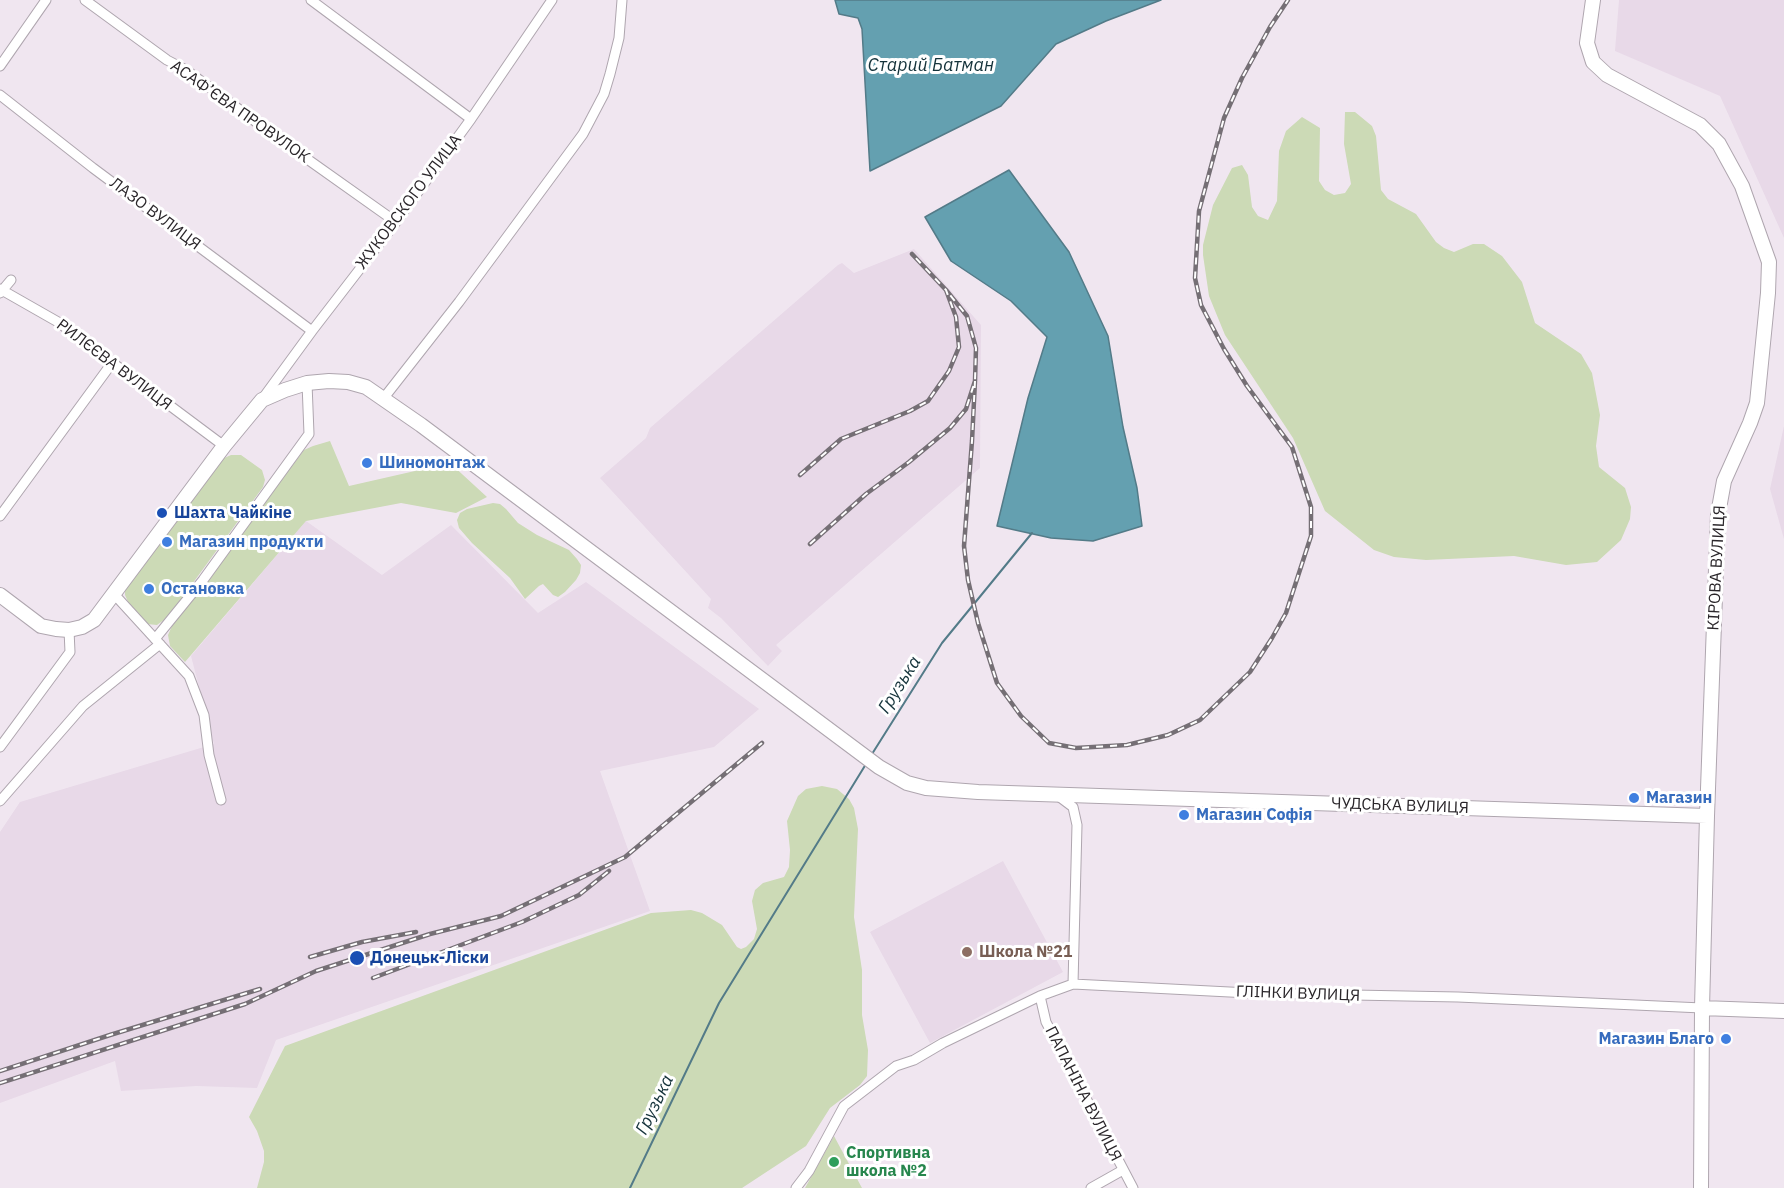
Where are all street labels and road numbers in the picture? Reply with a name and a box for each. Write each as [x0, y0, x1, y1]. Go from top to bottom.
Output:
street label: АСАФ’ЄВА ПРОВУЛОК [167, 57, 313, 167]
street label: ЖУКОВСКОГО УЛИЦА [352, 131, 466, 273]
street label: ЛАЗО ВУЛИЦЯ [106, 174, 204, 254]
street label: РИЛЄЄВА ВУЛИЦЯ [53, 315, 175, 415]
street label: КІРОВА ВУЛИЦЯ [1704, 505, 1730, 631]
street label: ЧУДСЬКА ВУЛИЦЯ [1331, 794, 1469, 818]
street label: ГЛІНКИ ВУЛИЦЯ [1235, 982, 1361, 1006]
street label: ПАПАНІНА ВУЛИЦЯ [1041, 1023, 1125, 1165]

